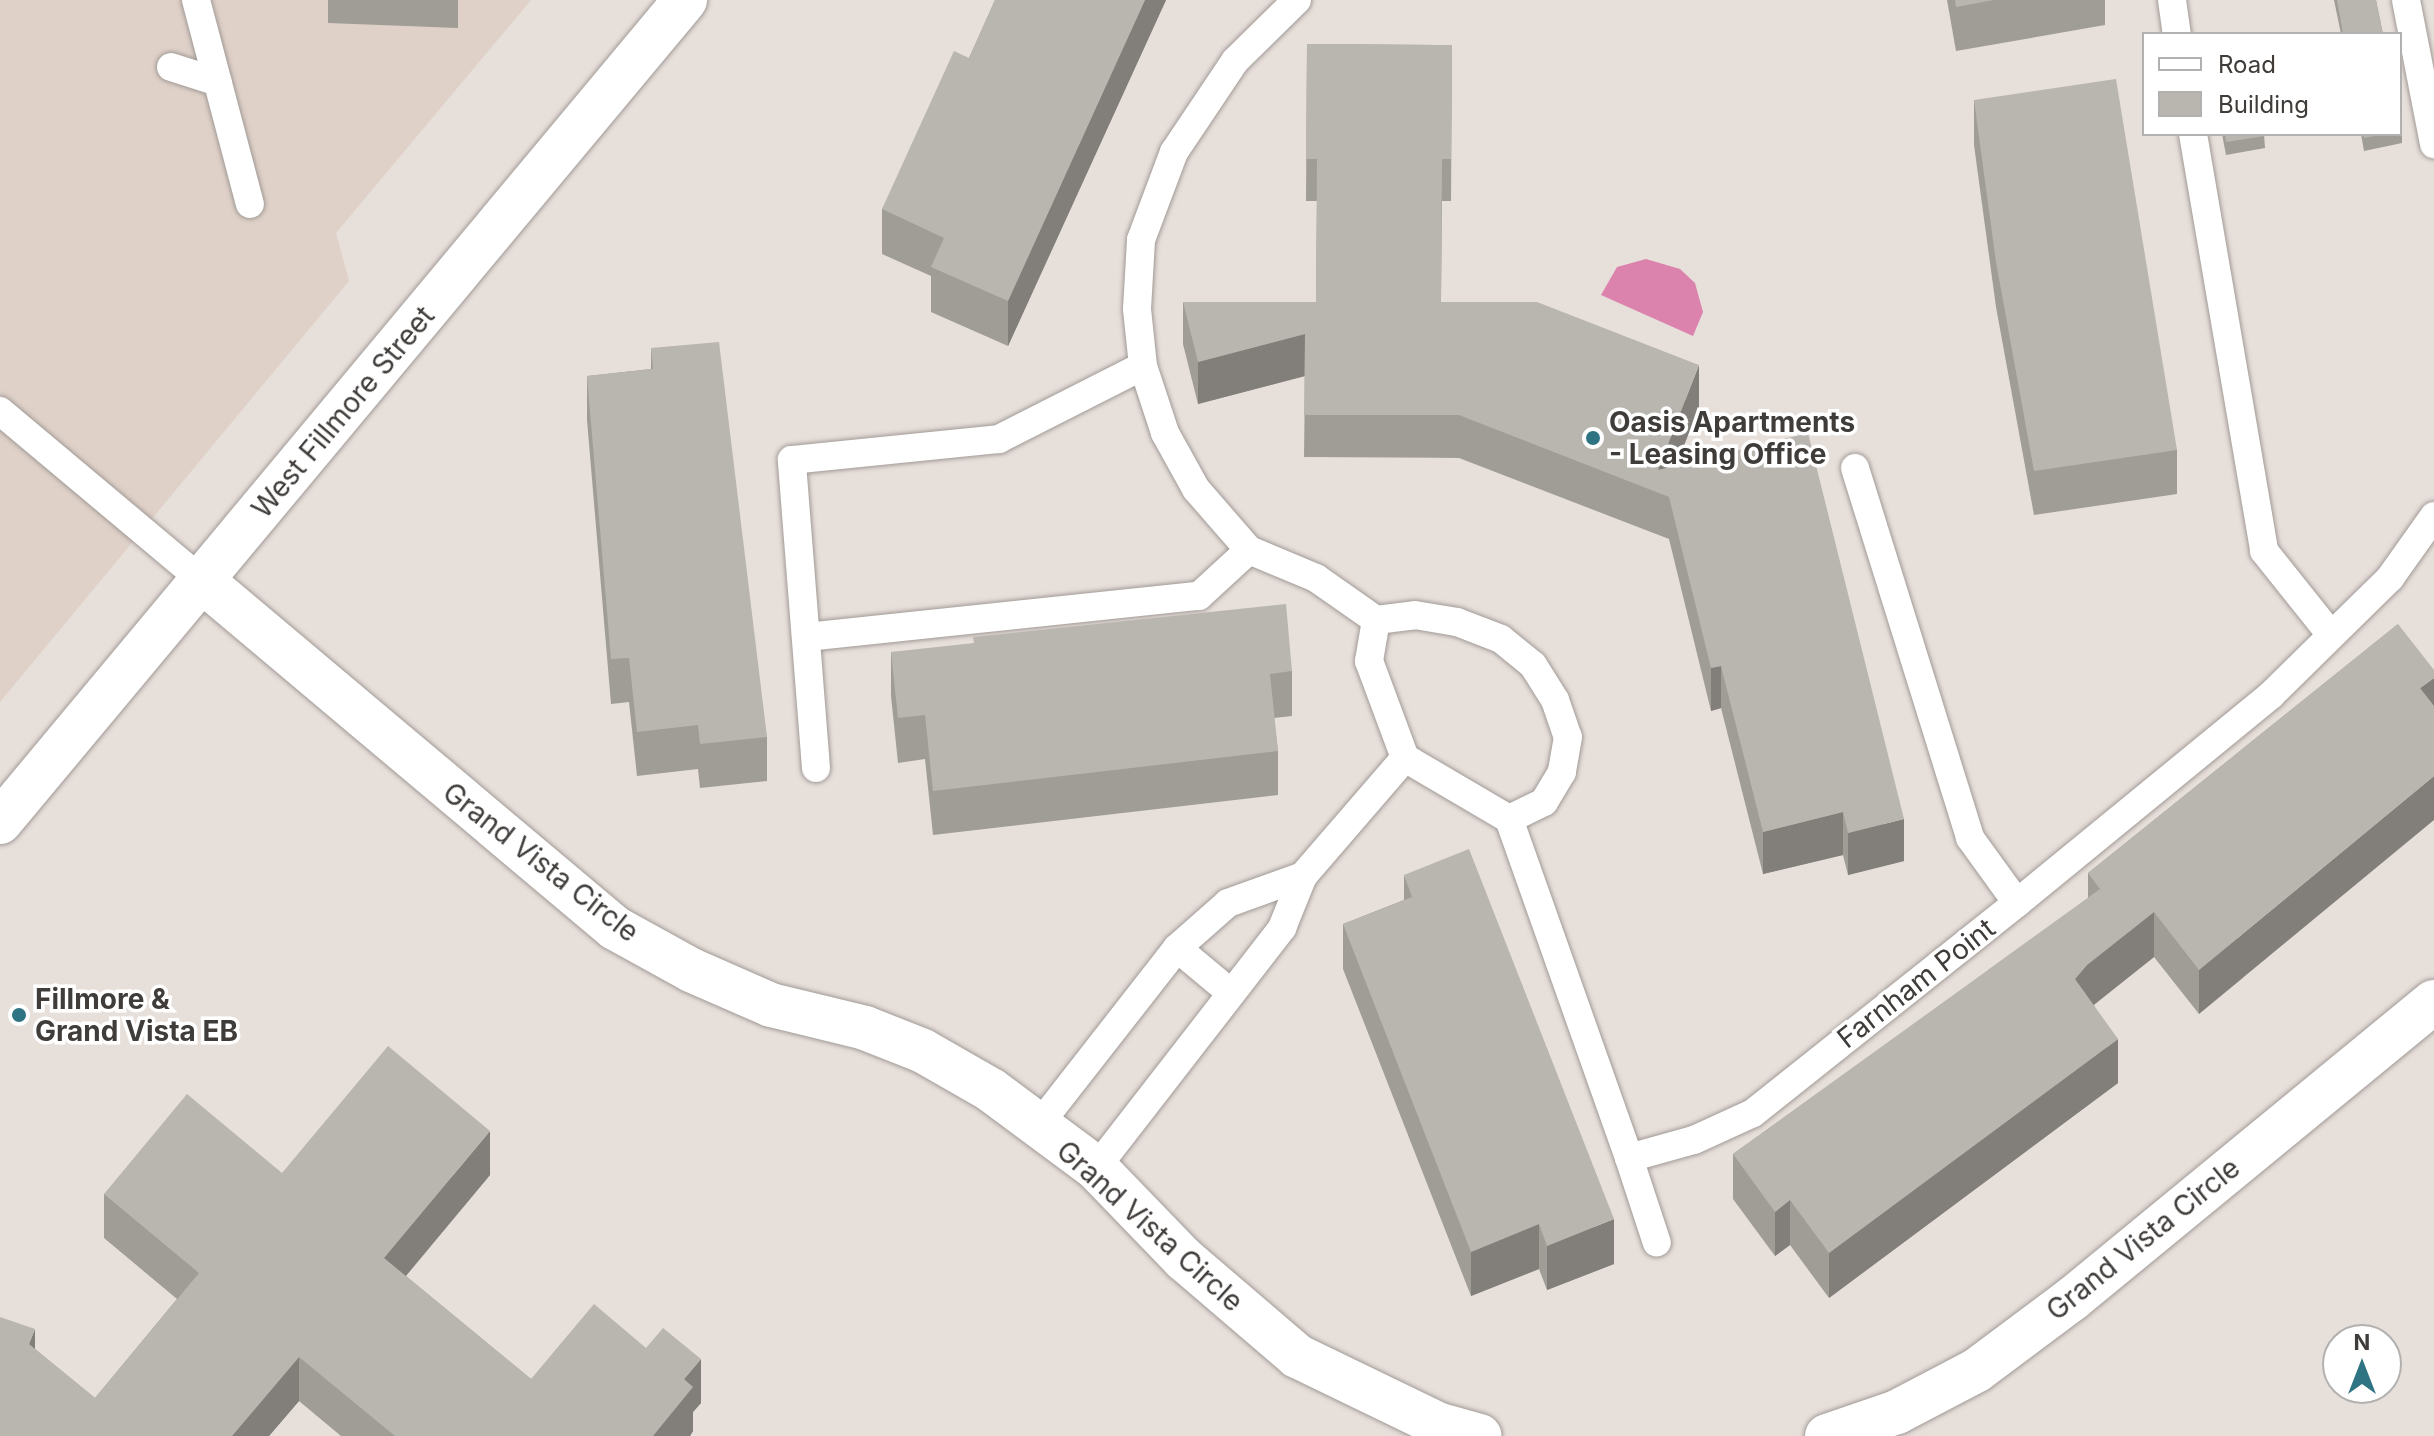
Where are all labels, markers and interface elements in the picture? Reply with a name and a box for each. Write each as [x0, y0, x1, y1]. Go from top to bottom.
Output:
legend [2142, 32, 2402, 136]
text: Road [2218, 50, 2276, 79]
text: Building [2218, 90, 2309, 119]
street label: West Fillmore Street [245, 299, 441, 525]
place label: Oasis Apartments - Leasing Office [1609, 405, 1855, 471]
marker: Oasis Apartments - Leasing Office [1584, 429, 1602, 447]
street label: Grand Vista Circle [437, 775, 645, 949]
street label: Farnham Point [1830, 911, 2002, 1055]
place label: Fillmore & Grand Vista EB [35, 982, 238, 1048]
marker: Fillmore & Grand Vista EB [10, 1006, 28, 1024]
street label: Grand Vista Circle [1050, 1134, 1250, 1318]
street label: Grand Vista Circle [2040, 1151, 2246, 1327]
north arrow [2322, 1324, 2402, 1404]
text: N [2354, 1329, 2370, 1355]

